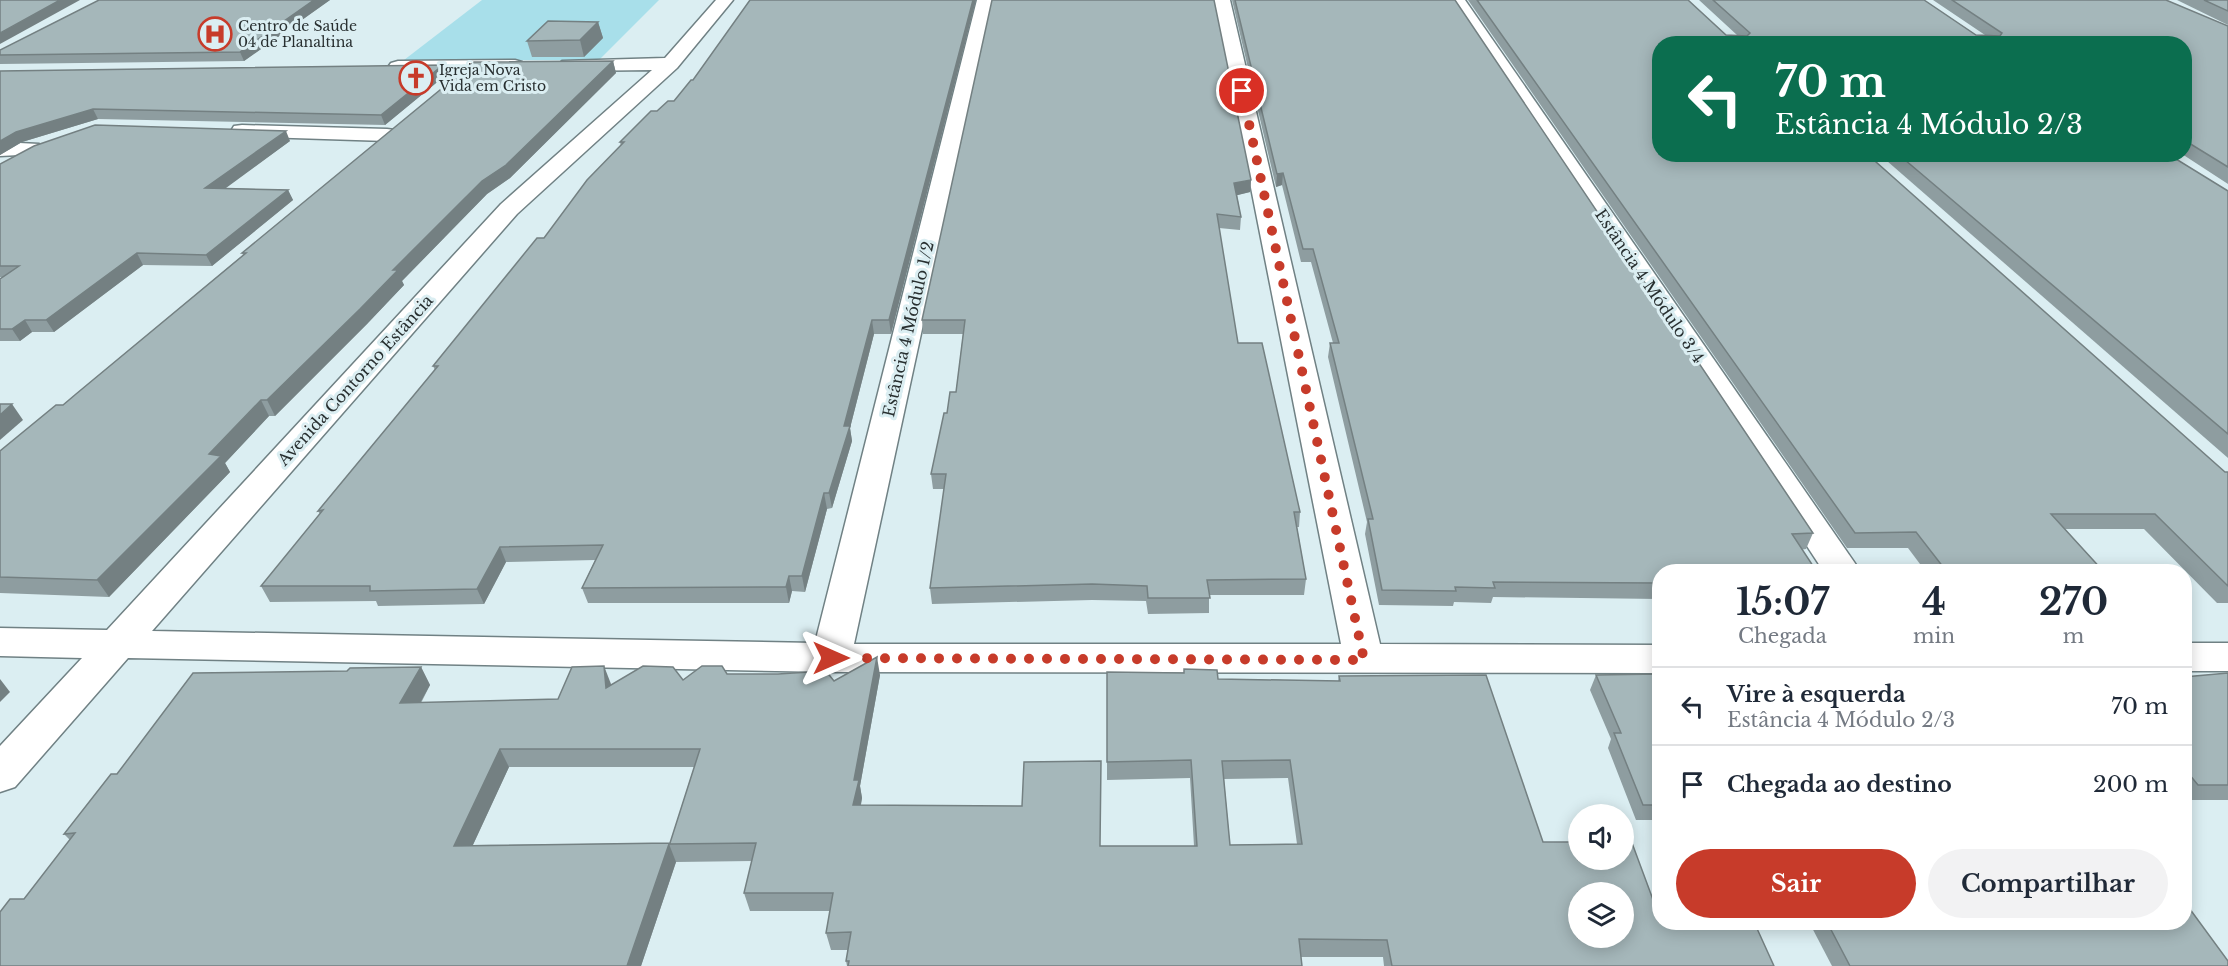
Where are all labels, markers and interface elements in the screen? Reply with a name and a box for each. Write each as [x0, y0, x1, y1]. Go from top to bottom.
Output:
hospital icon: Centro de Saúde 04 de Planaltina [197, 16, 233, 52]
place label: Centro de Saúde 04 de Planaltina [238, 17, 357, 51]
text: 70 m [1775, 56, 1886, 108]
church icon: Igreja Nova Vida em Cristo [398, 60, 434, 96]
icon: left [1676, 60, 1754, 138]
place label: Igreja Nova Vida em Cristo [438, 61, 546, 95]
pin [1216, 65, 1267, 116]
icon: arrive [1225, 74, 1258, 107]
text: Estância 4 Módulo 2/3 [1775, 108, 2083, 141]
street label: Estância 4 Módulo 3/4 [1591, 205, 1709, 367]
street label: Estância 4 Módulo 1/2 [878, 239, 938, 419]
street label: Avenida Contorno Estância [272, 290, 437, 470]
text: 15:07 [1736, 580, 1829, 625]
text: 4 [1922, 580, 1946, 625]
text: 270 [2039, 580, 2108, 625]
text: Chegada [1738, 624, 1827, 648]
text: min [1913, 624, 1955, 648]
text: m [2063, 624, 2084, 648]
position arrow [799, 626, 863, 690]
text: Vire à esquerda [1727, 681, 1906, 708]
icon: left [1676, 690, 1709, 723]
text: 70 m [2111, 693, 2168, 720]
text: Estância 4 Módulo 2/3 [1727, 708, 1955, 732]
icon: arrive [1676, 768, 1709, 801]
text: Chegada ao destino [1727, 771, 1952, 798]
text: 200 m [2093, 771, 2168, 798]
map controls [1568, 804, 1634, 948]
button: sound [1568, 804, 1634, 870]
button: Sair [1676, 849, 1916, 918]
button: Compartilhar [1928, 849, 2168, 918]
button: layers [1568, 882, 1634, 948]

